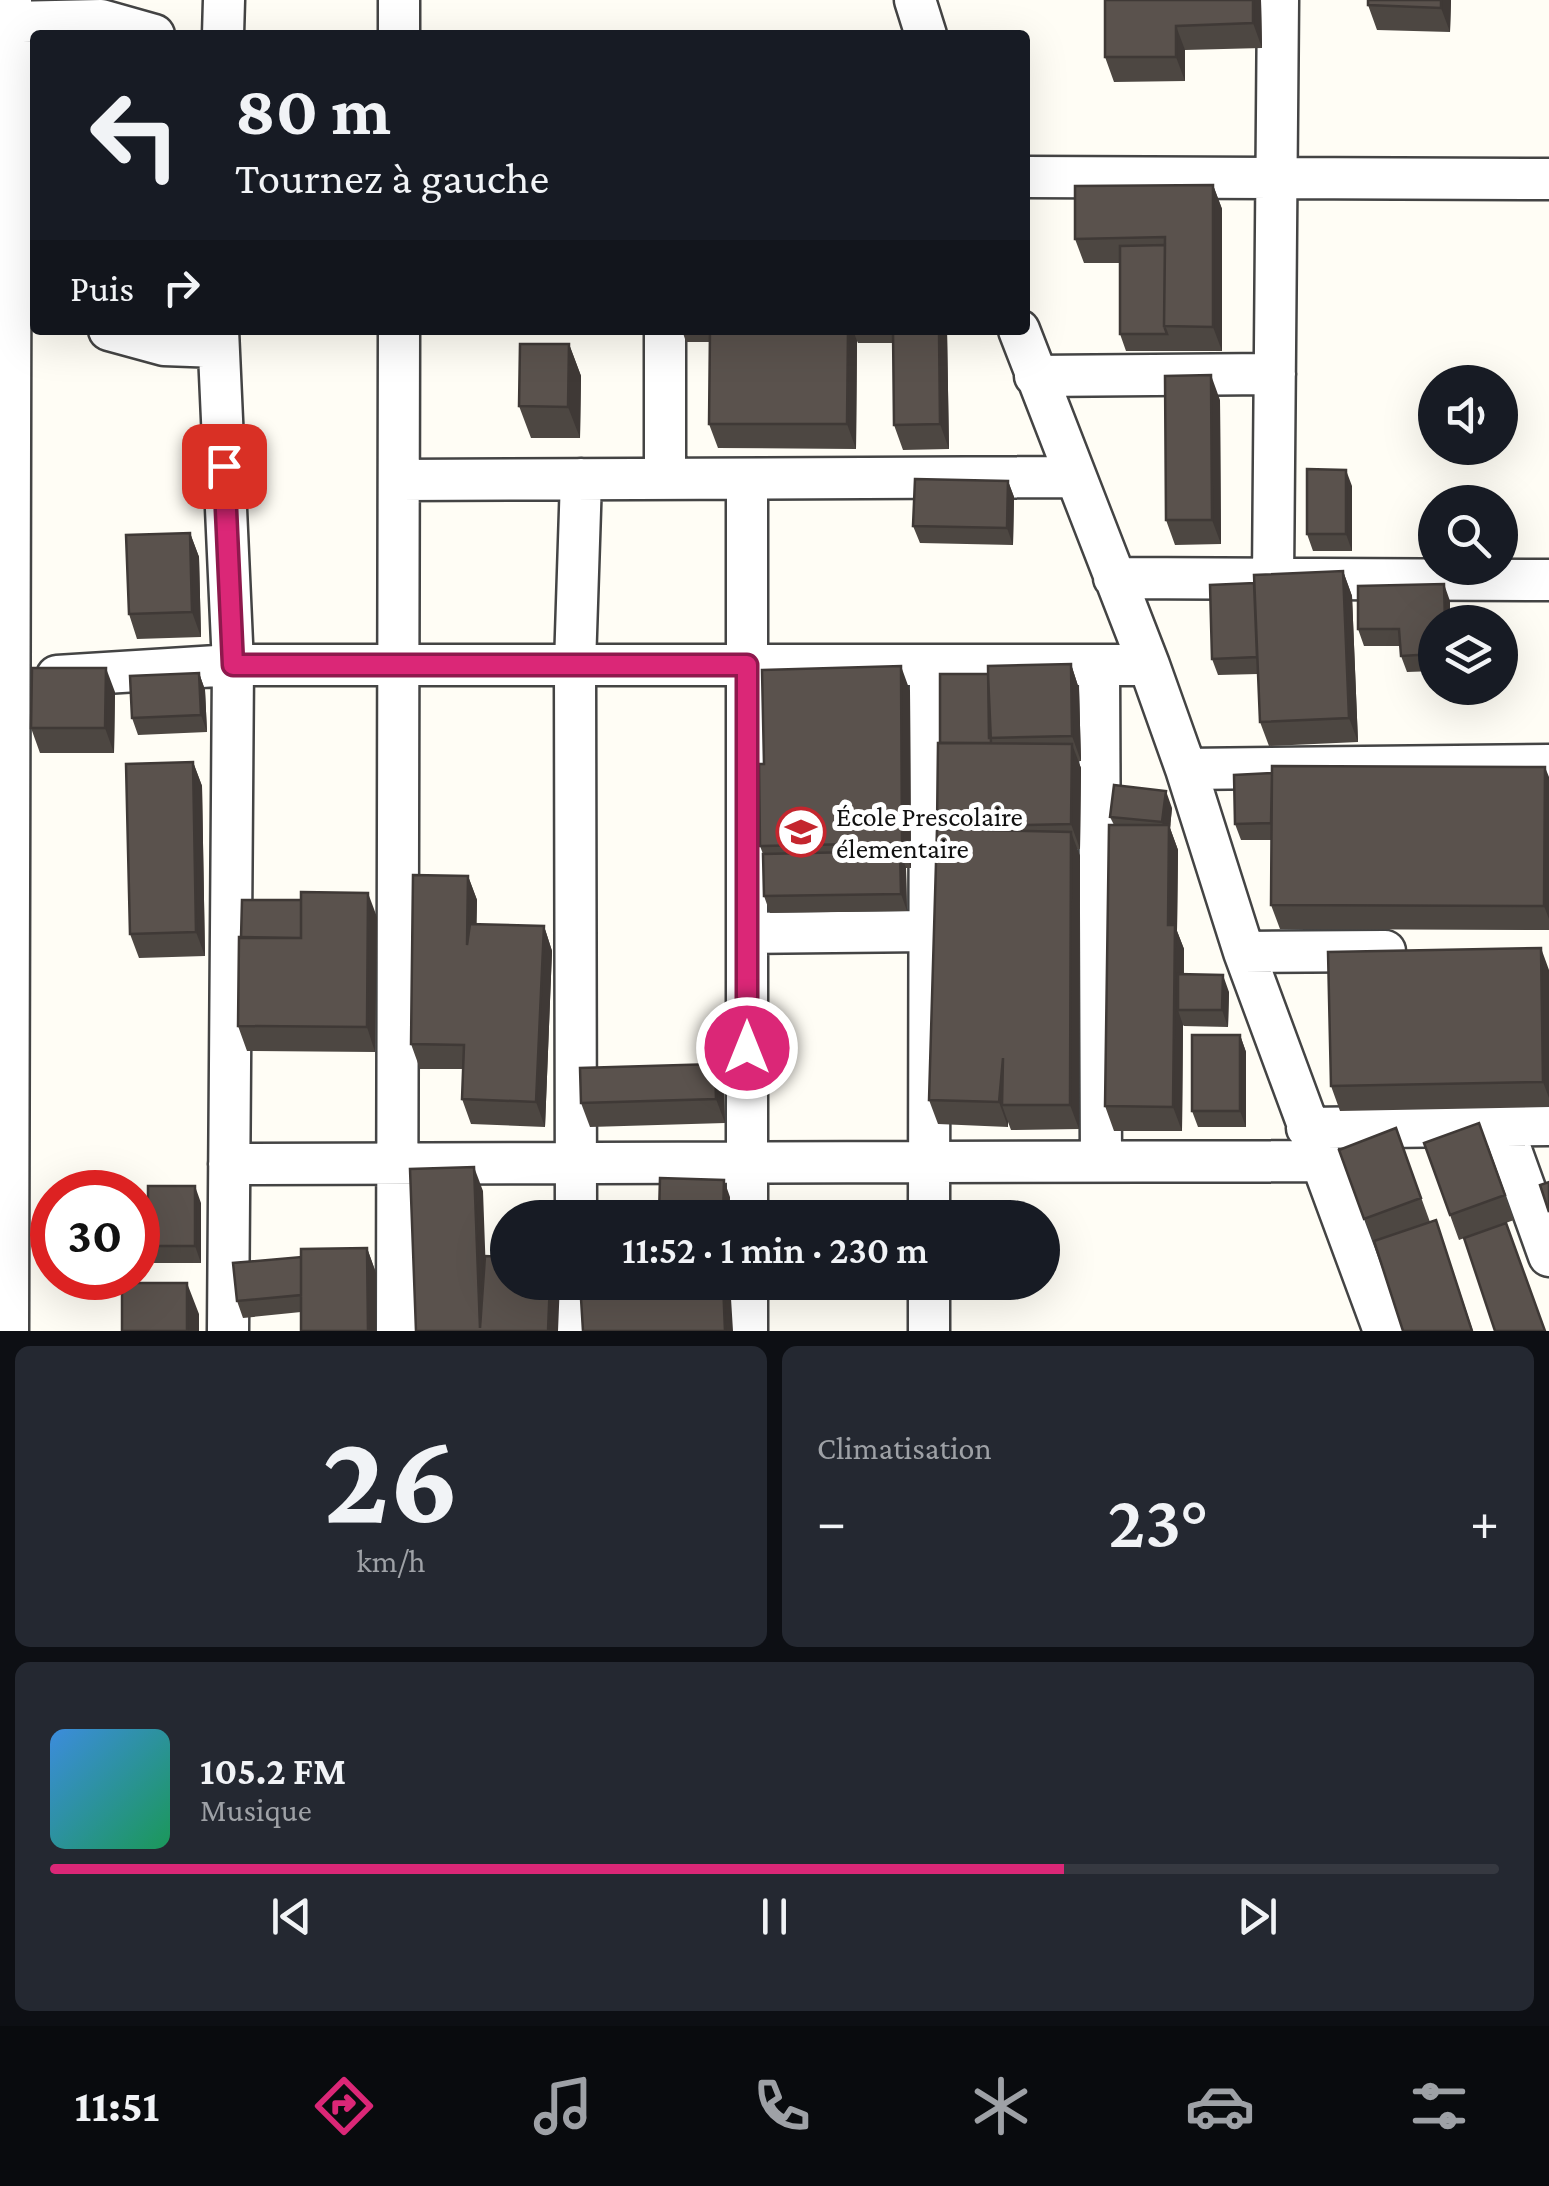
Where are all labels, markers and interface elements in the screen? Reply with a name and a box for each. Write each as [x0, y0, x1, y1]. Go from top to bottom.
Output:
icon: left [70, 70, 200, 200]
text: 80 m [235, 71, 391, 149]
text: Tournez à gauche [235, 153, 549, 203]
icon: right [154, 260, 209, 315]
text: Puis [70, 267, 134, 309]
map controls [1418, 365, 1518, 705]
button: sound [1418, 365, 1518, 465]
pin [182, 424, 267, 509]
icon: arrive [197, 439, 252, 494]
button: search [1418, 485, 1518, 585]
button: layers [1418, 605, 1518, 705]
place label: École Prescolaire élementaire [836, 801, 1023, 864]
school or university icon: École Prescolaire élementaire [775, 806, 827, 858]
position arrow [695, 996, 799, 1100]
speed limit sign: 30 [30, 1170, 160, 1300]
text: 11:52 · 1 min · 230 m [622, 1229, 928, 1271]
text: 26 [322, 1405, 460, 1550]
text: Climatisation [817, 1430, 992, 1466]
text: 23° [1108, 1480, 1208, 1563]
text: − [817, 1491, 846, 1552]
text: + [1470, 1491, 1499, 1552]
text: km/h [357, 1543, 426, 1579]
text: 105.2 FM [200, 1750, 346, 1792]
text: Musique [200, 1792, 312, 1828]
icon: previous [264, 1889, 319, 1944]
icon: pause [747, 1889, 802, 1944]
icon: next [1230, 1889, 1285, 1944]
icon: directions [309, 2071, 379, 2141]
icon: music [528, 2071, 598, 2141]
icon: phone [747, 2071, 817, 2141]
icon: climate [966, 2071, 1036, 2141]
icon: car [1185, 2071, 1255, 2141]
icon: filters [1404, 2071, 1474, 2141]
text: 11:51 [75, 2081, 159, 2131]

